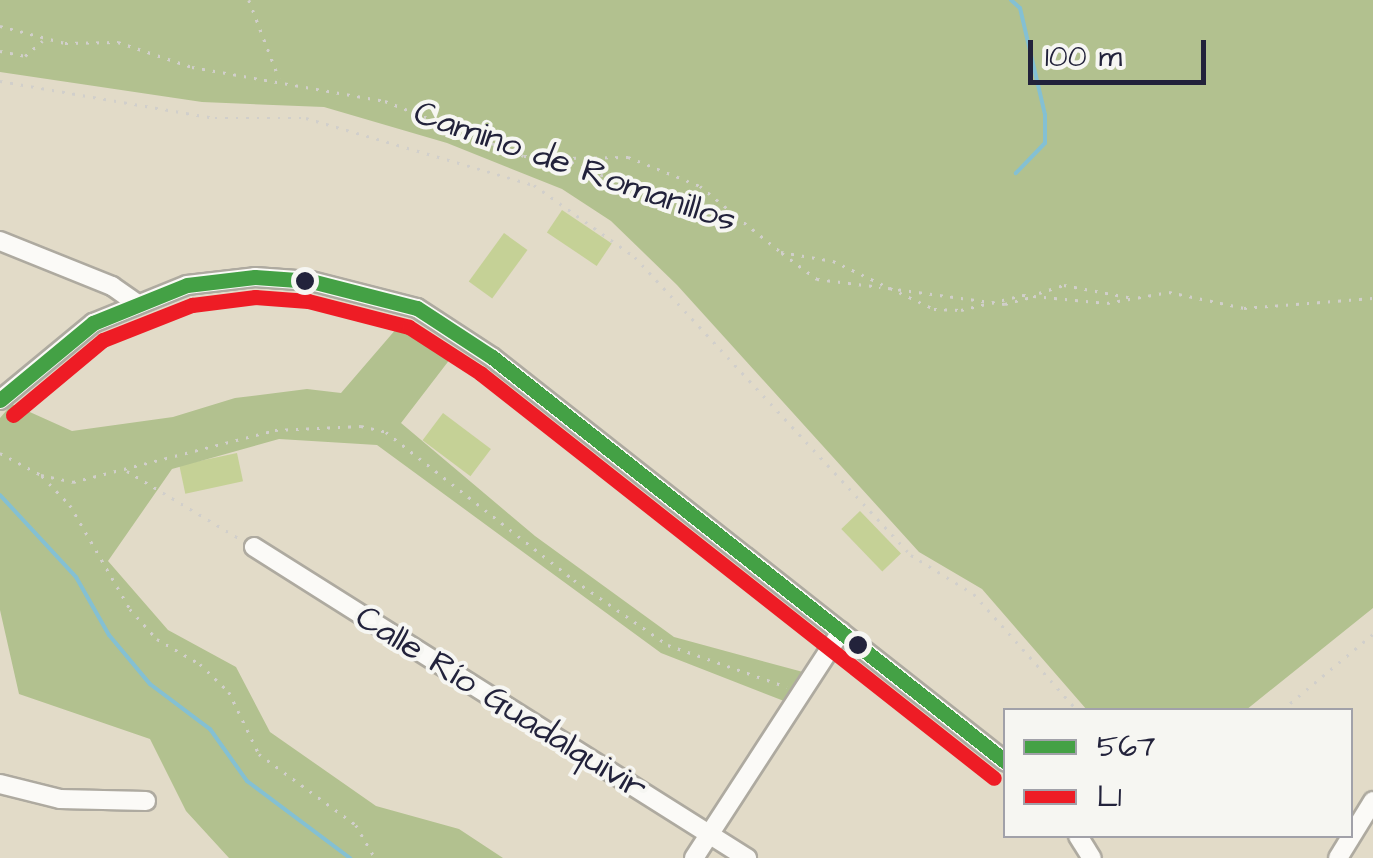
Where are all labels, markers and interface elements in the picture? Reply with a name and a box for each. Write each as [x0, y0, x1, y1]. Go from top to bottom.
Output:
scale bar [1033, 20, 1210, 82]
text: 100 m [1045, 36, 1122, 78]
street label: Camino de Romanillos [408, 92, 742, 242]
unlabelled marker [295, 271, 315, 291]
street label: Calle Río Guadalquivir [348, 596, 654, 810]
unlabelled marker [848, 635, 868, 655]
legend [1003, 708, 1353, 838]
text: 567 [1097, 726, 1156, 768]
text: L1 [1097, 776, 1122, 818]

